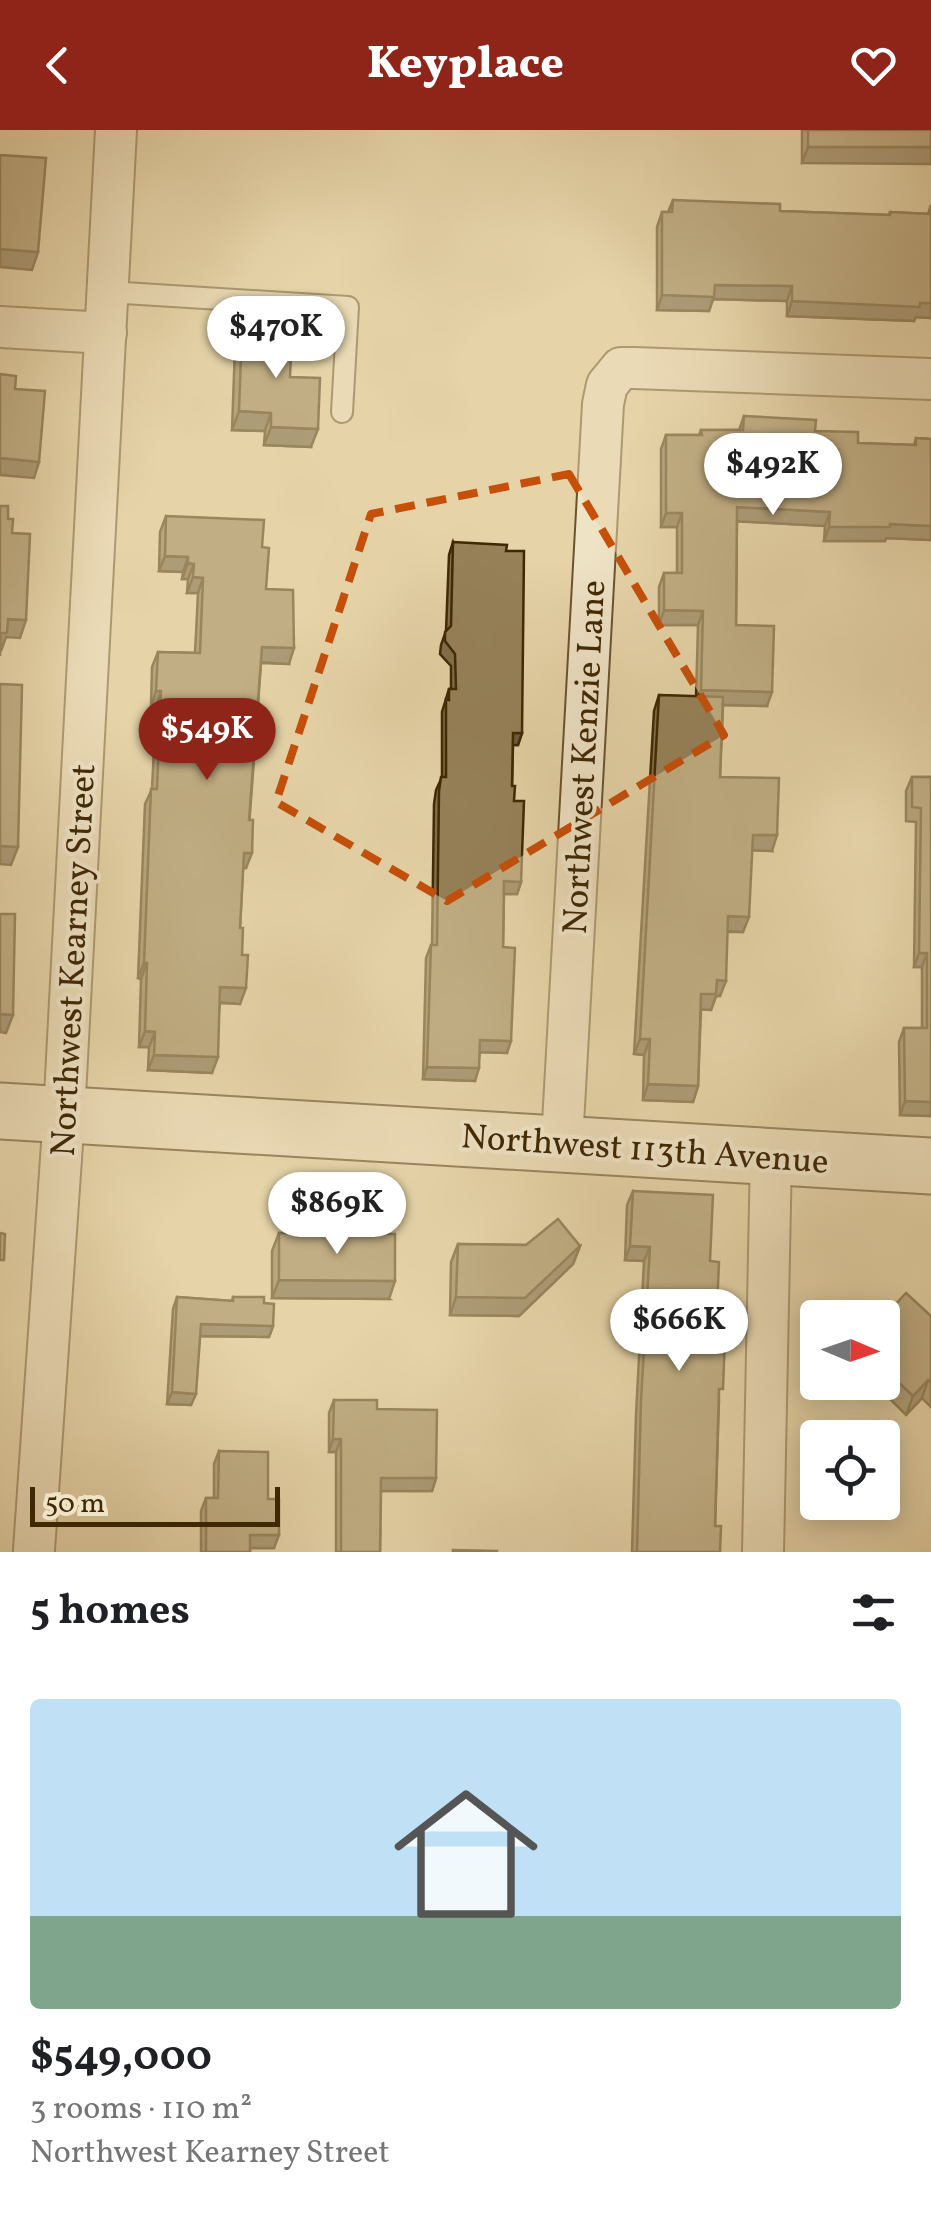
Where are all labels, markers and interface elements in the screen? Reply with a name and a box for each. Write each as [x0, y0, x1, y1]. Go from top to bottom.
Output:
text: Keyplace [367, 34, 564, 97]
icon: back [30, 38, 85, 93]
icon: heart [846, 38, 901, 93]
pin: $470K [206, 296, 346, 381]
text: $470K [229, 306, 323, 350]
pin: $492K [703, 433, 843, 518]
text: $492K [726, 443, 820, 487]
street label: Northwest Kenzie Lane [553, 579, 619, 935]
pin: $549K [137, 698, 277, 783]
text: $549K [161, 708, 253, 752]
street label: Northwest Kearney Street [41, 762, 109, 1158]
street label: Northwest 113th Avenue [459, 1114, 830, 1188]
pin: $869K [267, 1172, 407, 1257]
text: $869K [290, 1182, 384, 1226]
pin: $666K [609, 1289, 749, 1374]
text: $666K [632, 1299, 726, 1343]
north arrow [800, 1300, 900, 1400]
map controls [800, 1300, 900, 1520]
button: locate [800, 1420, 900, 1520]
scale bar [30, 1482, 280, 1526]
text: 50 m [45, 1485, 105, 1524]
text: 5 homes [30, 1583, 190, 1642]
icon: filters [846, 1585, 901, 1640]
icon: home [376, 1764, 556, 1944]
text: $549,000 [30, 2029, 212, 2088]
text: 3 rooms · 110 m² [30, 2088, 252, 2132]
text: Northwest Kearney Street [30, 2132, 390, 2176]

